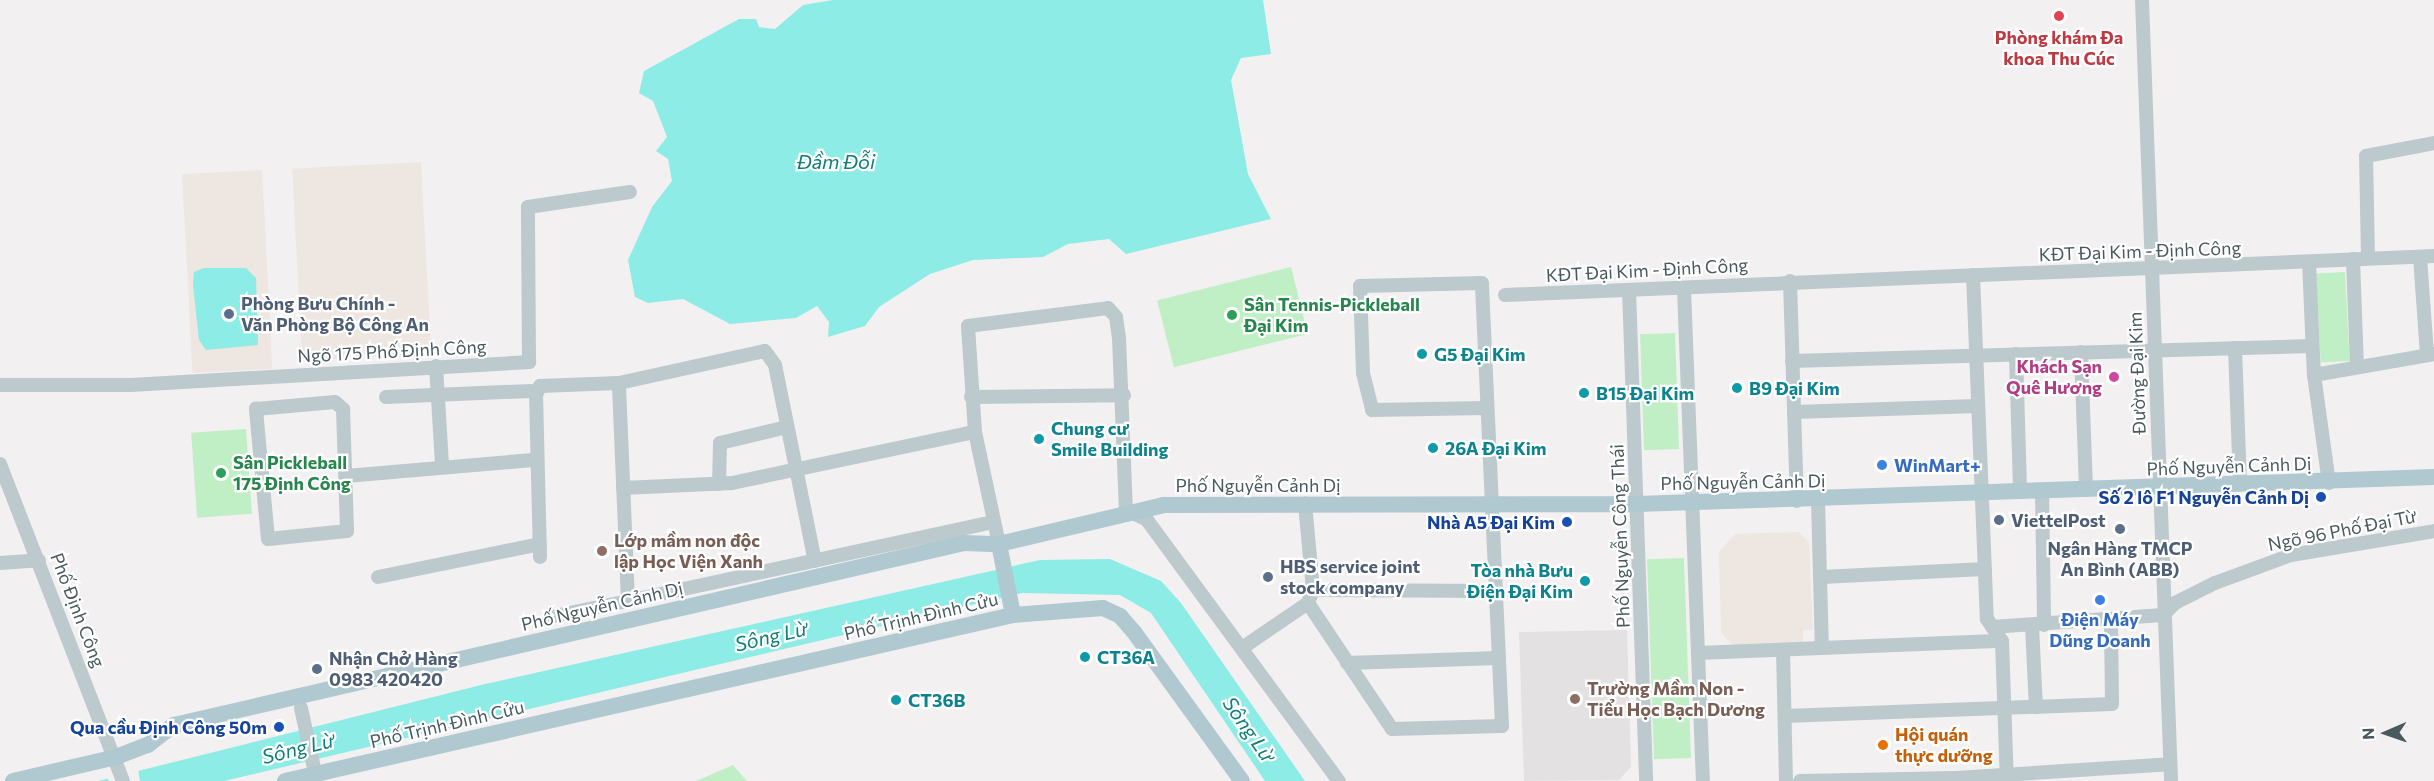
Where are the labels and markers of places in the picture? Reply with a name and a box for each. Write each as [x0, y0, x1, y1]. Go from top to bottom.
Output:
marker: Phòng khám Đa khoa Thu Cúc [2050, 7, 2068, 25]
place label: Phòng khám Đa khoa Thu Cúc [1995, 27, 2123, 70]
place label: Phòng Bưu Chính - Văn Phòng Bộ Công An [241, 293, 429, 336]
place label: Sân Tennis-Pickleball Đại Kim [1244, 294, 1420, 336]
marker: Phòng Bưu Chính - Văn Phòng Bộ Công An [222, 307, 236, 321]
marker: Sân Tennis-Pickleball Đại Kim [1225, 308, 1239, 322]
place label: G5 Đại Kim [1434, 343, 1525, 365]
marker: G5 Đại Kim [1415, 347, 1429, 361]
place label: Khách Sạn Quê Hương [2006, 356, 2102, 398]
marker: Khách Sạn Quê Hương [2107, 370, 2121, 384]
place label: B9 Đại Kim [1749, 377, 1840, 399]
marker: B9 Đại Kim [1730, 381, 1744, 395]
place label: B15 Đại Kim [1596, 382, 1694, 404]
marker: B15 Đại Kim [1577, 386, 1591, 400]
place label: Chung cư Smile Building [1051, 418, 1168, 460]
marker: Chung cư Smile Building [1032, 432, 1046, 446]
place label: 26A Đại Kim [1445, 437, 1546, 459]
marker: 26A Đại Kim [1426, 441, 1440, 455]
place label: Sân Pickleball 175 Định Công [233, 452, 351, 494]
place label: WinMart+ [1894, 454, 1981, 476]
marker: WinMart+ [1875, 458, 1889, 472]
marker: Sân Pickleball 175 Định Công [214, 466, 228, 480]
place label: Số 2 lô F1 Nguyễn Cảnh Dị [2099, 486, 2309, 508]
marker: Số 2 lô F1 Nguyễn Cảnh Dị [2314, 490, 2328, 504]
place label: ViettelPost [2011, 509, 2106, 531]
place label: Nhà A5 Đại Kim [1427, 511, 1555, 533]
marker: ViettelPost [1992, 513, 2006, 527]
marker: Nhà A5 Đại Kim [1560, 515, 1574, 529]
marker: Ngân Hàng TMCP An Bình (ABB) [2113, 522, 2127, 536]
place label: Lớp mầm non độc lập Học Viện Xanh [614, 530, 763, 572]
place label: Ngân Hàng TMCP An Bình (ABB) [2047, 538, 2193, 580]
marker: Lớp mầm non độc lập Học Viện Xanh [595, 544, 609, 558]
place label: HBS service joint stock company [1280, 556, 1420, 598]
place label: Tòa nhà Bưu Điện Đại Kim [1467, 560, 1573, 602]
marker: HBS service joint stock company [1261, 570, 1275, 584]
marker: Tòa nhà Bưu Điện Đại Kim [1578, 574, 1592, 588]
marker: Điện Máy Dũng Doanh [2093, 593, 2107, 607]
place label: Điện Máy Dũng Doanh [2049, 609, 2151, 652]
place label: CT36A [1097, 646, 1155, 668]
place label: Nhận Chở Hàng 0983 420420 [329, 648, 458, 690]
marker: CT36A [1078, 650, 1092, 664]
marker: Nhận Chở Hàng 0983 420420 [310, 662, 324, 676]
place label: Trường Mầm Non - Tiểu Học Bạch Dương [1587, 678, 1765, 720]
place label: CT36B [908, 689, 965, 711]
marker: Trường Mầm Non - Tiểu Học Bạch Dương [1568, 692, 1582, 706]
marker: CT36B [889, 693, 903, 707]
place label: Qua cầu Định Công 50m [70, 716, 267, 738]
marker: Qua cầu Định Công 50m [272, 720, 286, 734]
place label: Hội quán thực dưỡng [1895, 724, 1993, 766]
marker: Hội quán thực dưỡng [1876, 738, 1890, 752]

